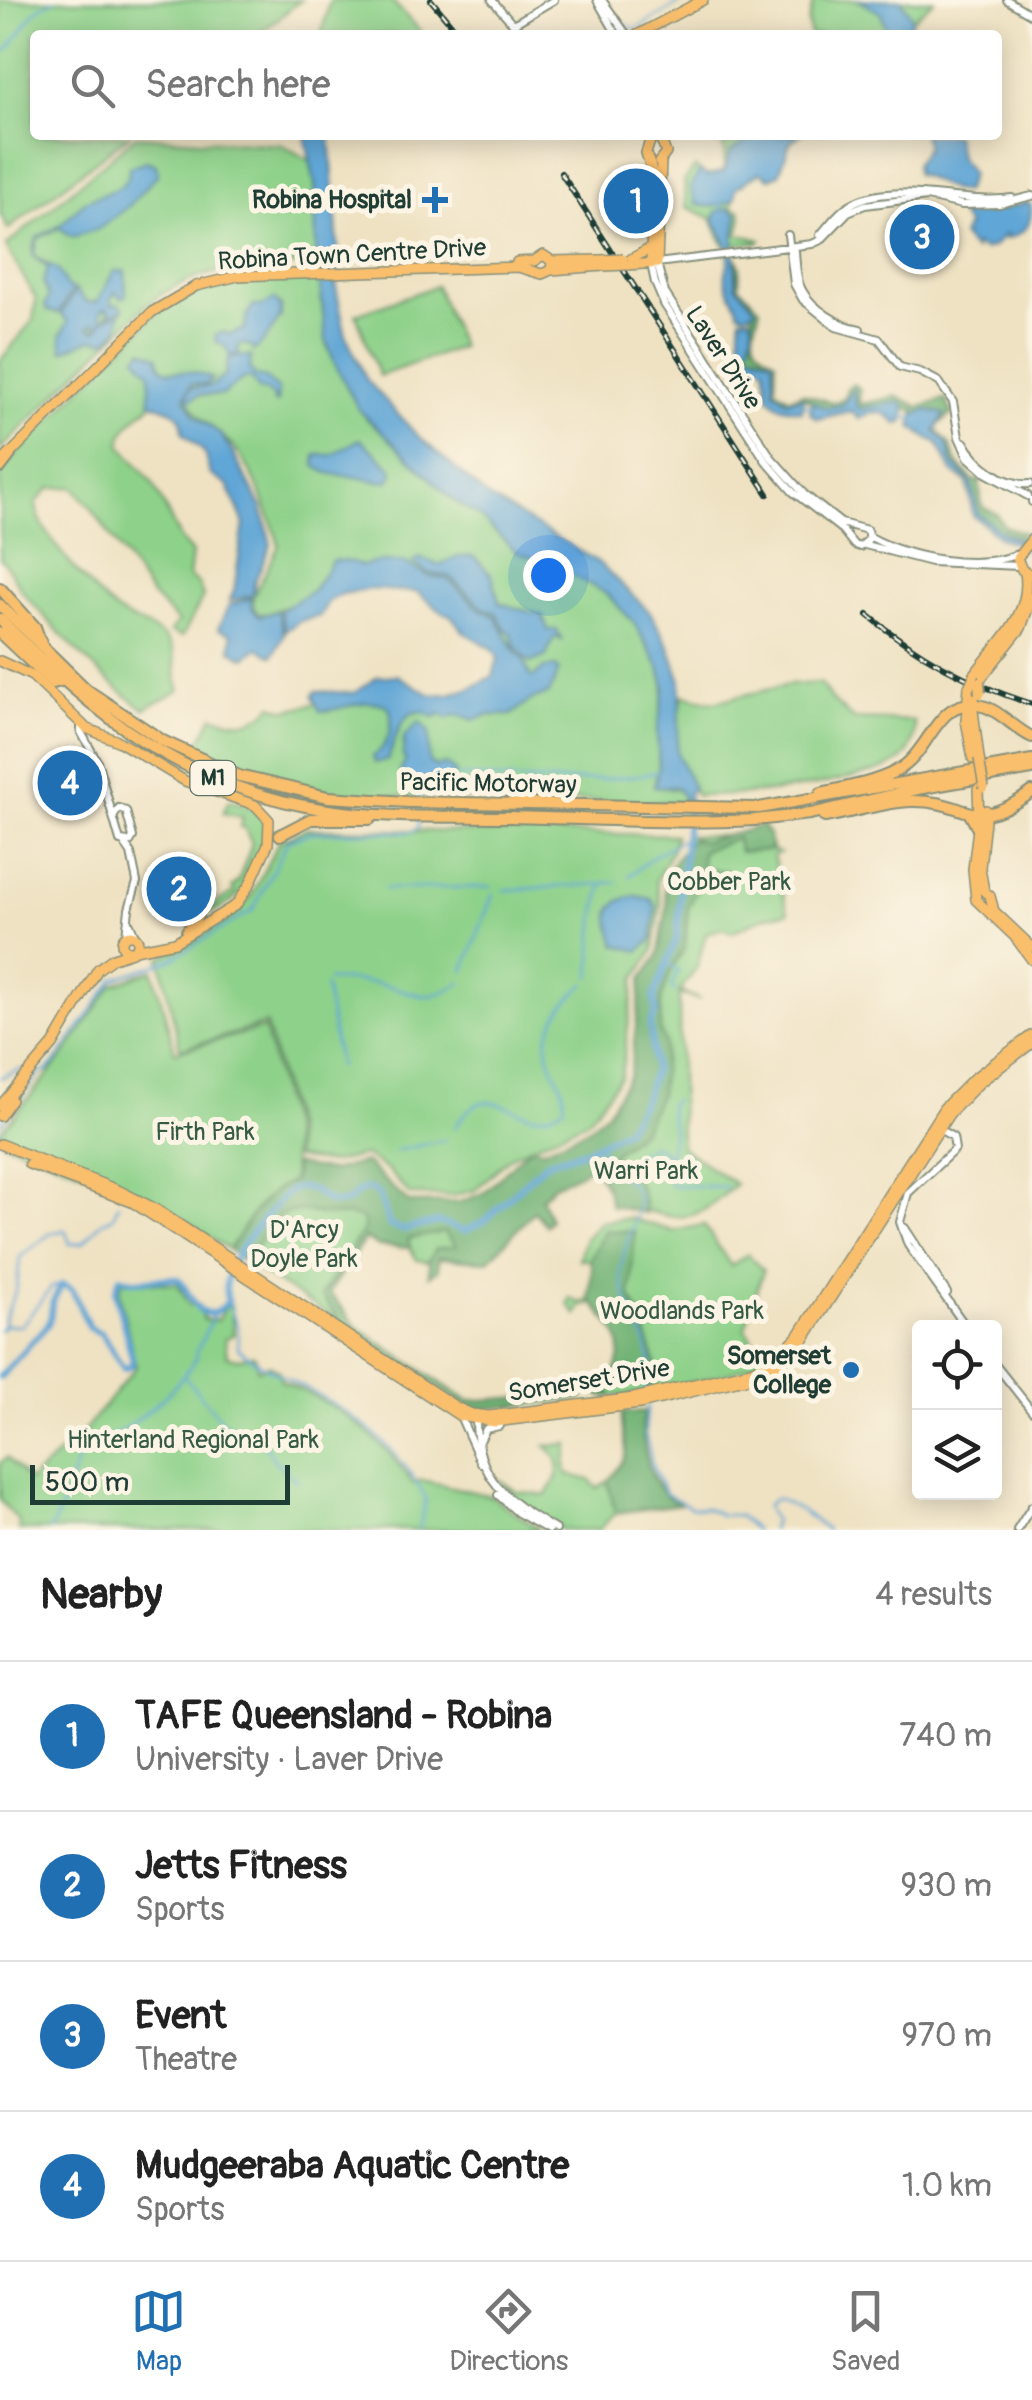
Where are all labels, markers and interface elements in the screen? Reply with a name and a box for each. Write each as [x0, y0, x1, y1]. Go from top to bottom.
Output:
search box [30, 30, 1002, 140]
icon: search [65, 58, 120, 113]
text: Search here [145, 61, 331, 109]
pin: 1 [604, 164, 668, 238]
place label: Robina Hospital [252, 185, 412, 216]
marker: Robina Hospital [422, 187, 448, 213]
pin: 3 [890, 200, 954, 274]
street label: Robina Town Centre Drive [217, 232, 488, 278]
street label: Laver Drive [678, 300, 768, 416]
your location [523, 550, 574, 601]
pin: 4 [38, 746, 102, 820]
road number: M1 [190, 761, 236, 795]
street label: Pacific Motorway [399, 767, 577, 801]
pin: 2 [146, 852, 212, 926]
park label: Cobber Park [667, 867, 791, 898]
park label: Firth Park [155, 1117, 255, 1148]
park label: Warri Park [594, 1156, 699, 1187]
park label: D'Arcy Doyle Park [250, 1215, 358, 1275]
park label: Woodlands Park [600, 1296, 765, 1327]
map controls [912, 1320, 1002, 1500]
button: locate [912, 1320, 1002, 1410]
place label: Somerset College [727, 1341, 832, 1401]
street label: Somerset Drive [506, 1353, 673, 1409]
marker: Somerset College [840, 1359, 862, 1381]
button: layers [912, 1410, 1002, 1500]
park label: Hinterland Regional Park [67, 1425, 319, 1456]
scale bar [30, 1460, 290, 1504]
text: 500 m [45, 1465, 129, 1500]
text: Nearby [40, 1569, 162, 1621]
text: 4 results [875, 1575, 992, 1615]
text: TAFE Queensland - Robina [135, 1692, 552, 1740]
text: 1 [66, 1716, 79, 1756]
text: 740 m [899, 1716, 992, 1756]
text: University · Laver Drive [135, 1740, 443, 1780]
text: Jetts Fitness [135, 1842, 347, 1890]
text: 2 [64, 1866, 81, 1906]
text: 930 m [900, 1866, 992, 1906]
text: Sports [135, 1890, 225, 1930]
text: Event [135, 1992, 226, 2040]
text: 3 [64, 2016, 81, 2056]
text: 970 m [901, 2016, 992, 2056]
text: Theatre [135, 2040, 237, 2080]
text: Mudgeeraba Aquatic Centre [135, 2142, 569, 2190]
text: 4 [63, 2166, 82, 2206]
text: 1.0 km [902, 2166, 992, 2206]
text: Sports [135, 2190, 225, 2230]
tab: Map [131, 2284, 186, 2379]
tab: Directions [449, 2284, 568, 2379]
tab: Saved [831, 2284, 901, 2379]

